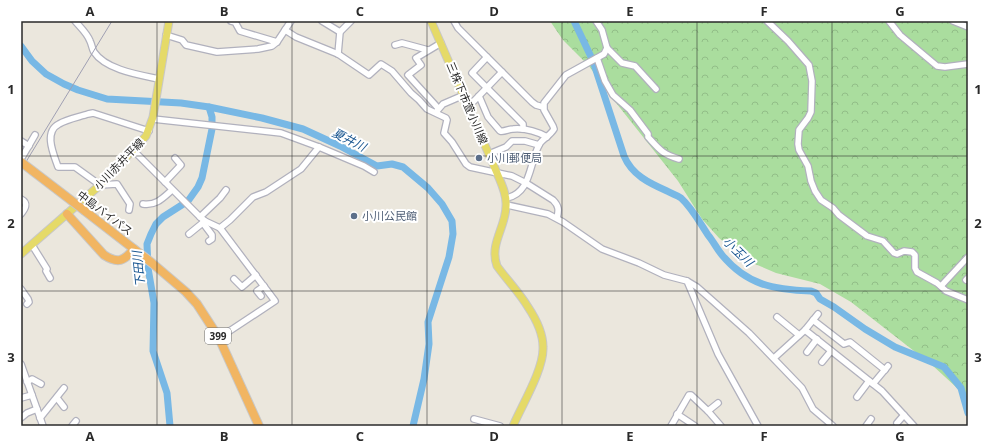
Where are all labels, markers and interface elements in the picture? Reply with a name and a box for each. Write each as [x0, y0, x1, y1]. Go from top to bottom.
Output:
text: A [86, 2, 95, 20]
text: B [220, 2, 229, 20]
text: C [356, 2, 364, 20]
text: D [489, 2, 499, 20]
text: E [626, 2, 634, 20]
text: F [760, 2, 768, 20]
text: G [895, 2, 905, 20]
street label: 三株下市萱小川線 [443, 59, 492, 146]
text: 1 [7, 80, 15, 98]
text: 1 [974, 80, 982, 98]
water label: 夏井川 [329, 124, 371, 156]
street label: 小川赤井平線 [90, 135, 147, 193]
place label: 小川郵便局 [487, 150, 542, 165]
marker: 小川郵便局 [474, 153, 484, 163]
street label: 中島バイパス [75, 187, 136, 238]
place label: 小川公民館 [362, 208, 417, 223]
marker: 小川公民館 [349, 211, 359, 221]
text: 2 [7, 214, 15, 232]
text: 2 [974, 214, 982, 232]
water label: 小玉川 [719, 233, 759, 272]
water label: 下田川 [128, 248, 149, 288]
road number: 399 [205, 328, 231, 344]
text: 3 [7, 348, 15, 366]
text: 3 [974, 348, 982, 366]
text: A [86, 427, 95, 445]
text: B [220, 427, 229, 445]
text: C [356, 427, 364, 445]
text: D [489, 427, 499, 445]
text: E [626, 427, 634, 445]
text: F [760, 427, 768, 445]
text: G [895, 427, 905, 445]

